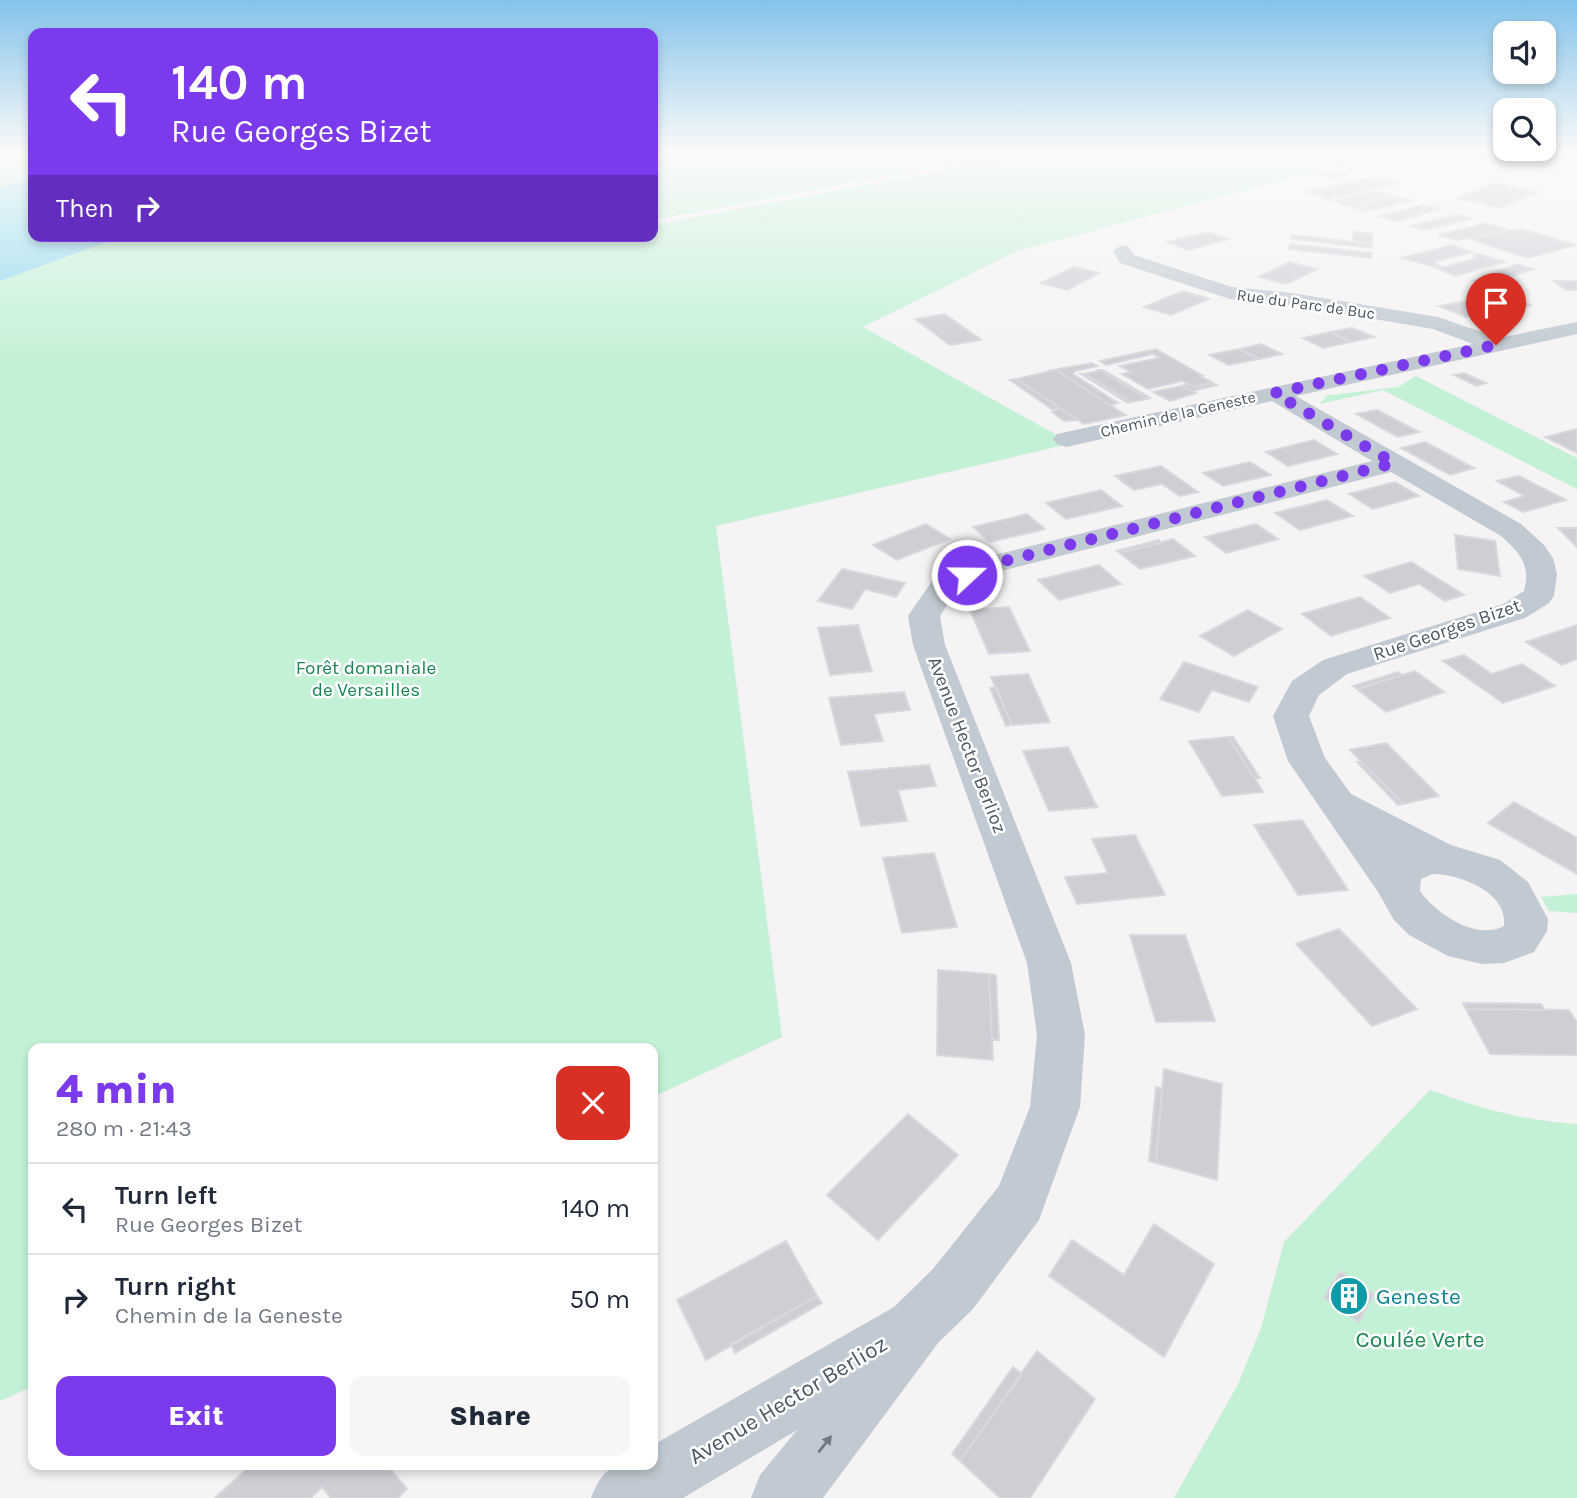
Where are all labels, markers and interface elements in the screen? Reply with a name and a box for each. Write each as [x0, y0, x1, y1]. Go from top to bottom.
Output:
map controls [1493, 21, 1556, 161]
button: sound [1493, 21, 1556, 84]
text: 140 m [171, 54, 308, 111]
icon: left [56, 56, 147, 147]
button: search [1493, 98, 1556, 161]
text: Rue Georges Bizet [171, 113, 432, 150]
icon: right [128, 189, 166, 227]
text: Then [56, 193, 114, 224]
pin [1466, 273, 1526, 345]
icon: arrive [1477, 284, 1515, 322]
street label: Rue du Parc de Buc [1236, 285, 1376, 323]
street label: Chemin de la Geneste [1099, 387, 1257, 441]
position arrow [930, 538, 1004, 612]
street label: Rue Georges Bizet [1370, 594, 1524, 666]
street label: Avenue Hector Berlioz [923, 654, 1011, 836]
park label: Forêt domaniale de Versailles [296, 657, 436, 701]
text: 4 min [56, 1064, 177, 1114]
button: close [556, 1066, 630, 1140]
text: 280 m · 21:43 [56, 1115, 192, 1142]
text: Turn left [115, 1180, 217, 1211]
icon: left [56, 1190, 94, 1228]
text: 140 m [561, 1193, 630, 1224]
text: Rue Georges Bizet [115, 1211, 302, 1238]
text: Turn right [115, 1271, 236, 1302]
building icon: Geneste [1328, 1275, 1370, 1317]
icon: right [56, 1281, 94, 1319]
place label: Geneste [1376, 1283, 1461, 1310]
text: 50 m [569, 1284, 630, 1315]
text: Chemin de la Geneste [115, 1302, 343, 1329]
park label: Coulée Verte [1356, 1326, 1484, 1353]
street label: Avenue Hector Berlioz [684, 1330, 892, 1470]
button: Exit [56, 1376, 336, 1456]
button: Share [350, 1376, 630, 1456]
one-way arrow [817, 1435, 831, 1453]

